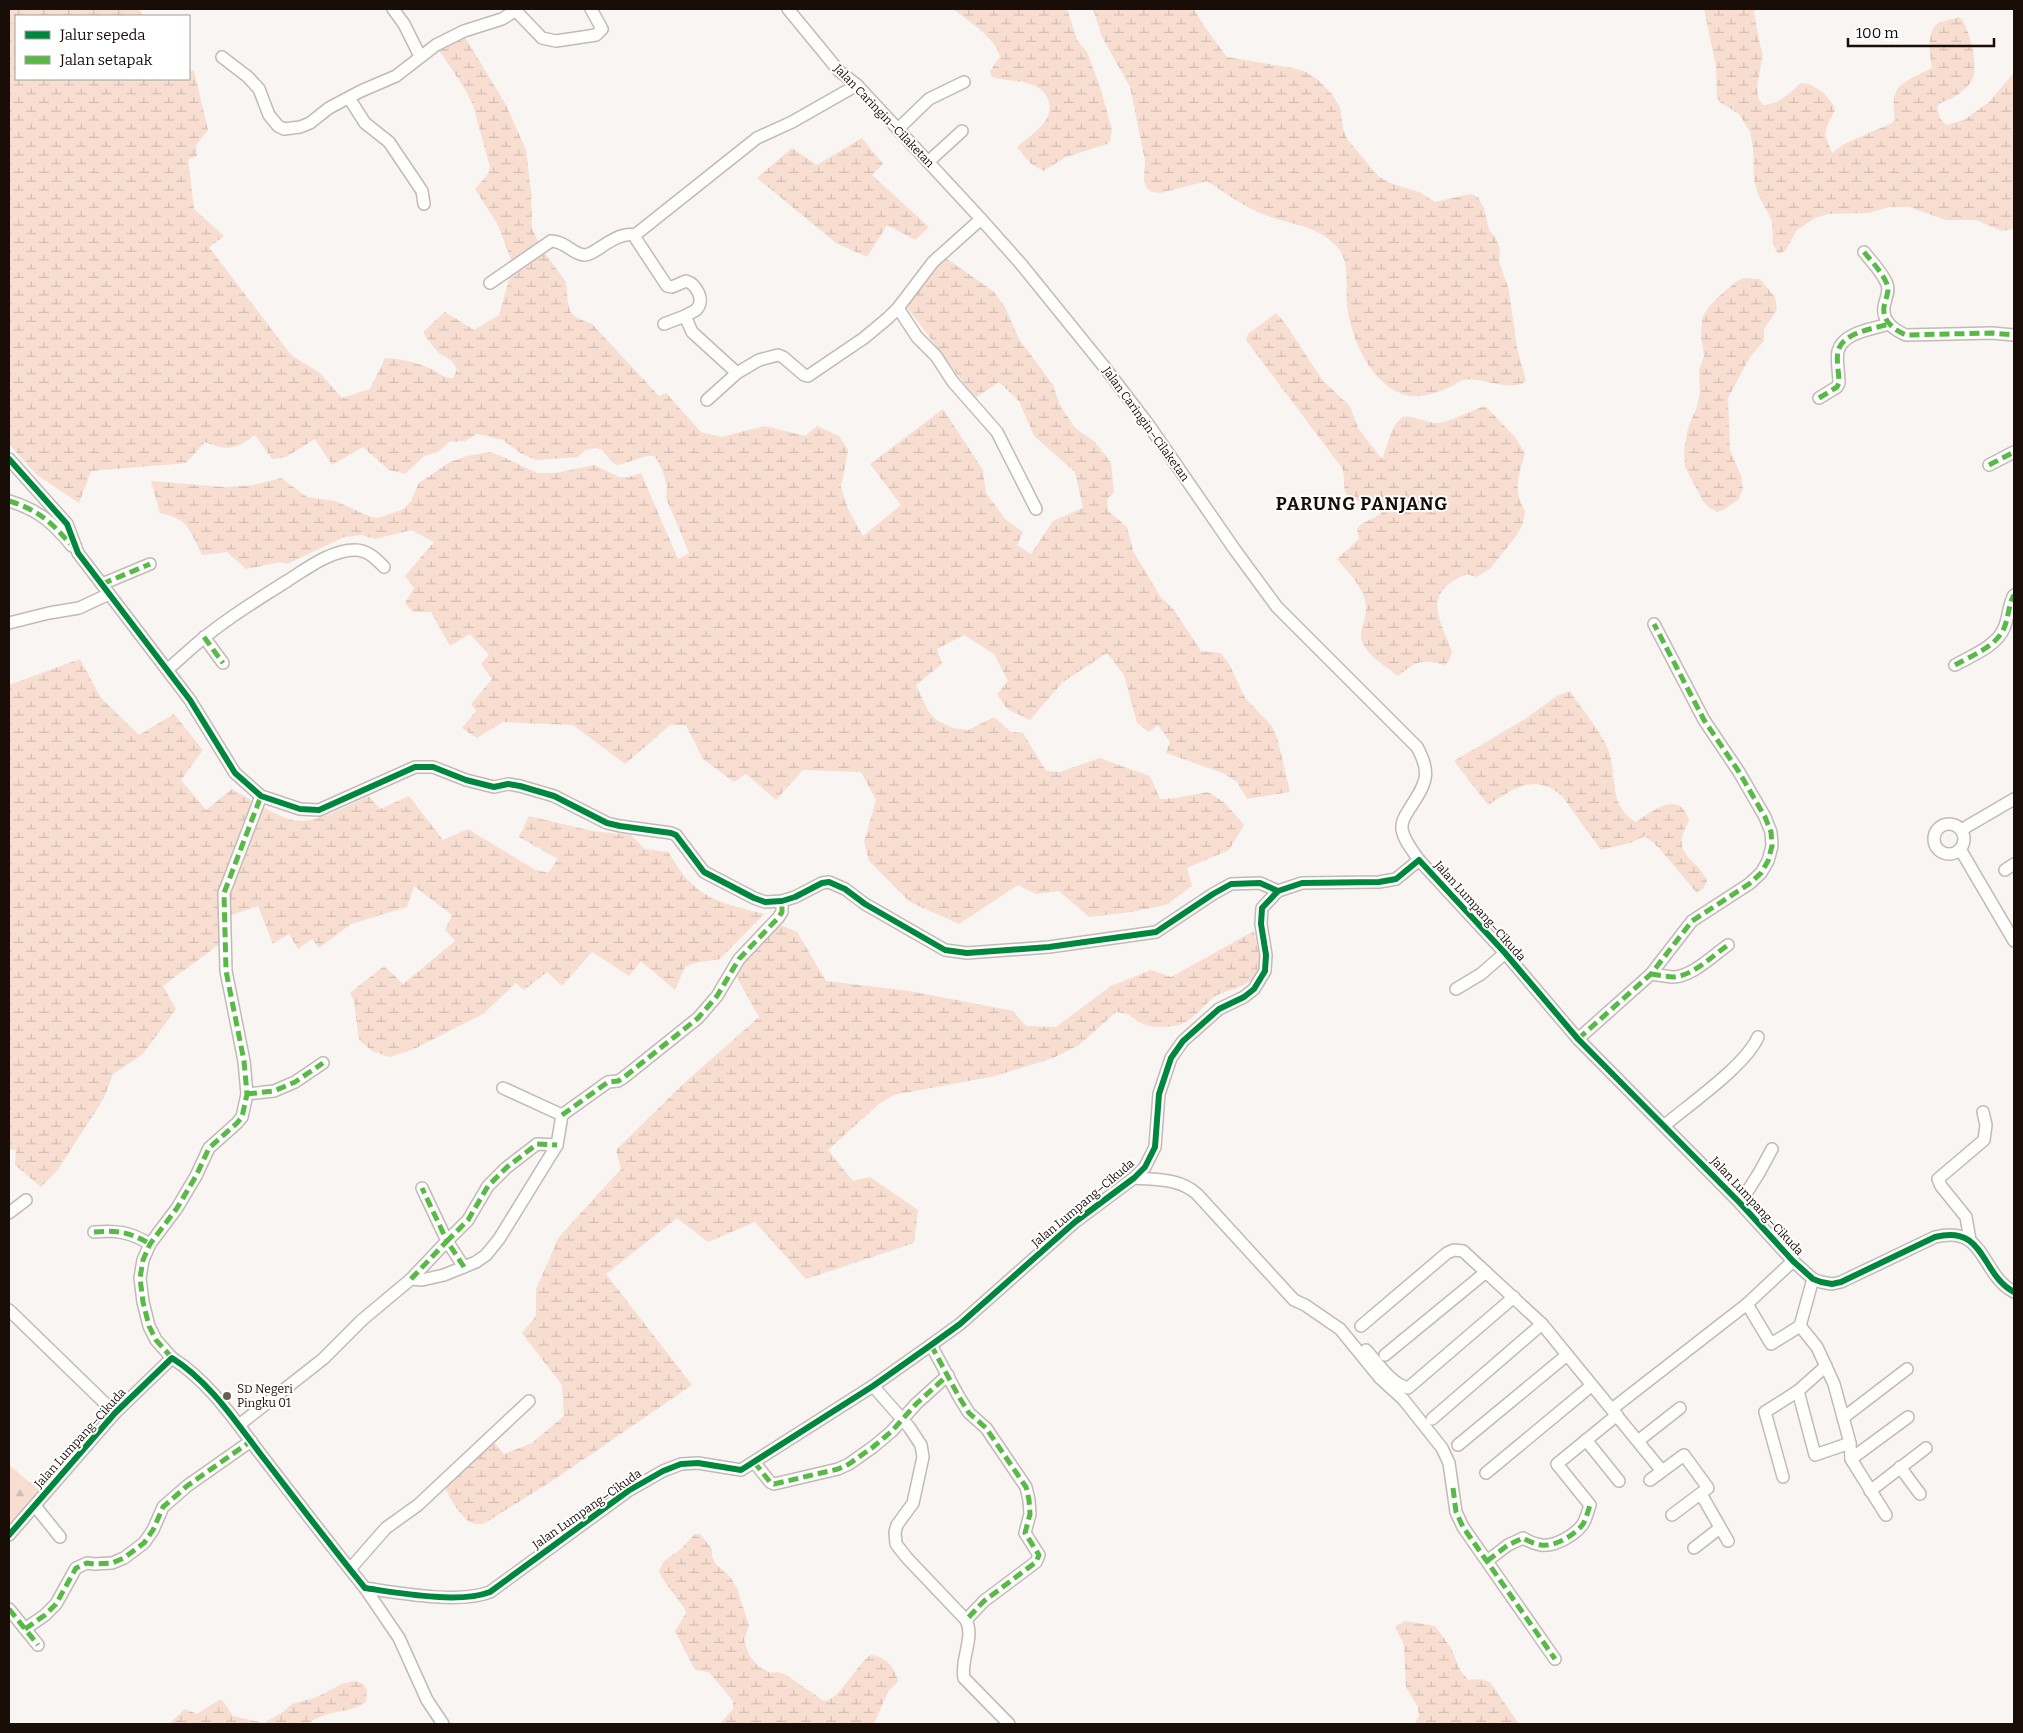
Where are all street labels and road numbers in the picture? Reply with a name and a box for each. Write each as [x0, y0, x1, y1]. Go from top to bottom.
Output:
street label: Jalan Caringin–Cilaketan [830, 61, 937, 171]
street label: Jalan Caringin–Cilaketan [1099, 363, 1192, 484]
street label: Jalan Lumpang–Cikuda [1431, 857, 1529, 964]
street label: Jalan Lumpang–Cikuda [1707, 1153, 1807, 1258]
street label: Jalan Lumpang–Cikuda [1028, 1156, 1137, 1251]
street label: Jalan Lumpang–Cikuda [31, 1385, 129, 1492]
street label: Jalan Lumpang–Cikuda [529, 1466, 644, 1552]

